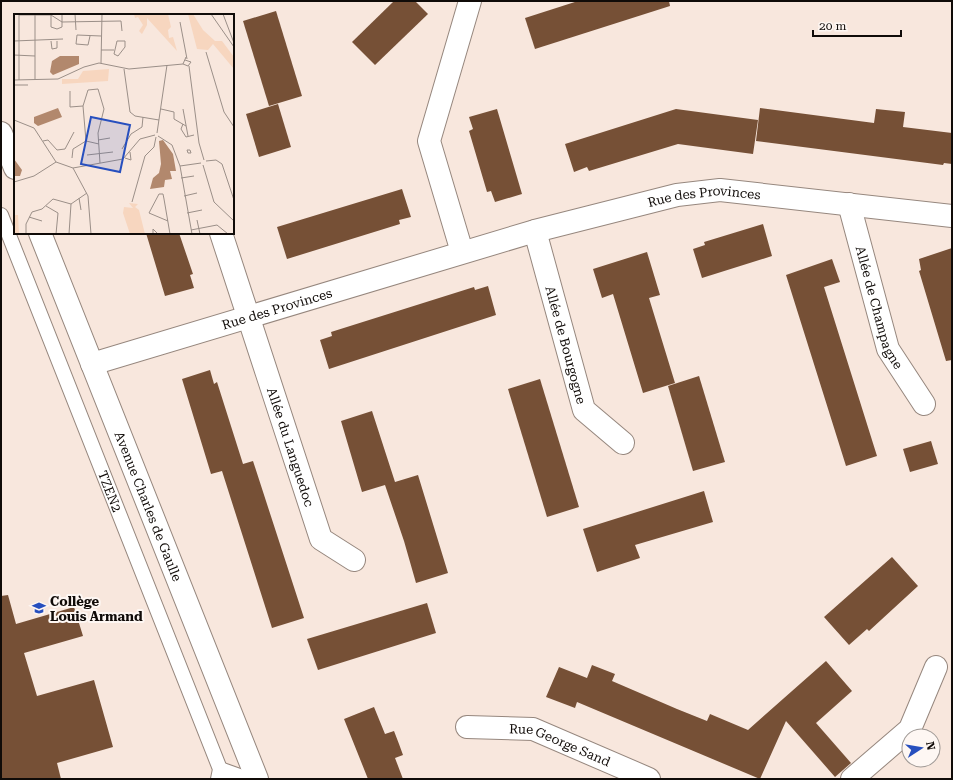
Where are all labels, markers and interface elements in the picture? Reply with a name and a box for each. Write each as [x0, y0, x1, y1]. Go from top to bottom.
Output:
scale bar [813, 12, 901, 38]
inset map [14, 14, 234, 234]
text: 20 m [819, 19, 846, 33]
street label: Rue des Provinces [646, 183, 761, 210]
street label: Allée de Champagne [853, 244, 906, 372]
street label: Allée de Bourgogne [542, 284, 589, 406]
street label: Rue des Provinces [220, 285, 334, 333]
street label: Allée du Languedoc [264, 385, 317, 509]
street label: Avenue Charles de Gaulle [112, 429, 185, 584]
street label: TZEN2 [95, 469, 125, 514]
place label: Collège Louis Armand [50, 594, 143, 624]
school or university icon: Collège Louis Armand [31, 600, 47, 616]
street label: Rue George Sand [509, 721, 613, 770]
north arrow [901, 728, 941, 768]
text: N [923, 741, 938, 752]

